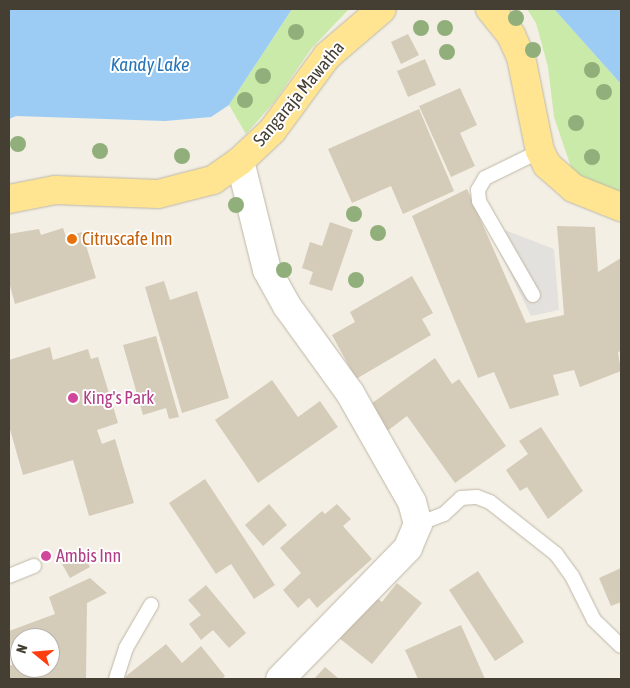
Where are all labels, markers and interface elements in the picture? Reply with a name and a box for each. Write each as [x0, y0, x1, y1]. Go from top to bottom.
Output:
street label: Sangaraja Mawatha [249, 37, 349, 151]
water label: Kandy Lake [110, 54, 190, 76]
place label: Citruscafe Inn [82, 228, 172, 250]
marker: Citruscafe Inn [66, 233, 78, 245]
place label: King's Park [83, 387, 154, 409]
marker: King's Park [67, 392, 79, 404]
place label: Ambis Inn [56, 545, 121, 567]
marker: Ambis Inn [40, 550, 52, 562]
north arrow [10, 628, 60, 678]
text: N [13, 643, 30, 655]

